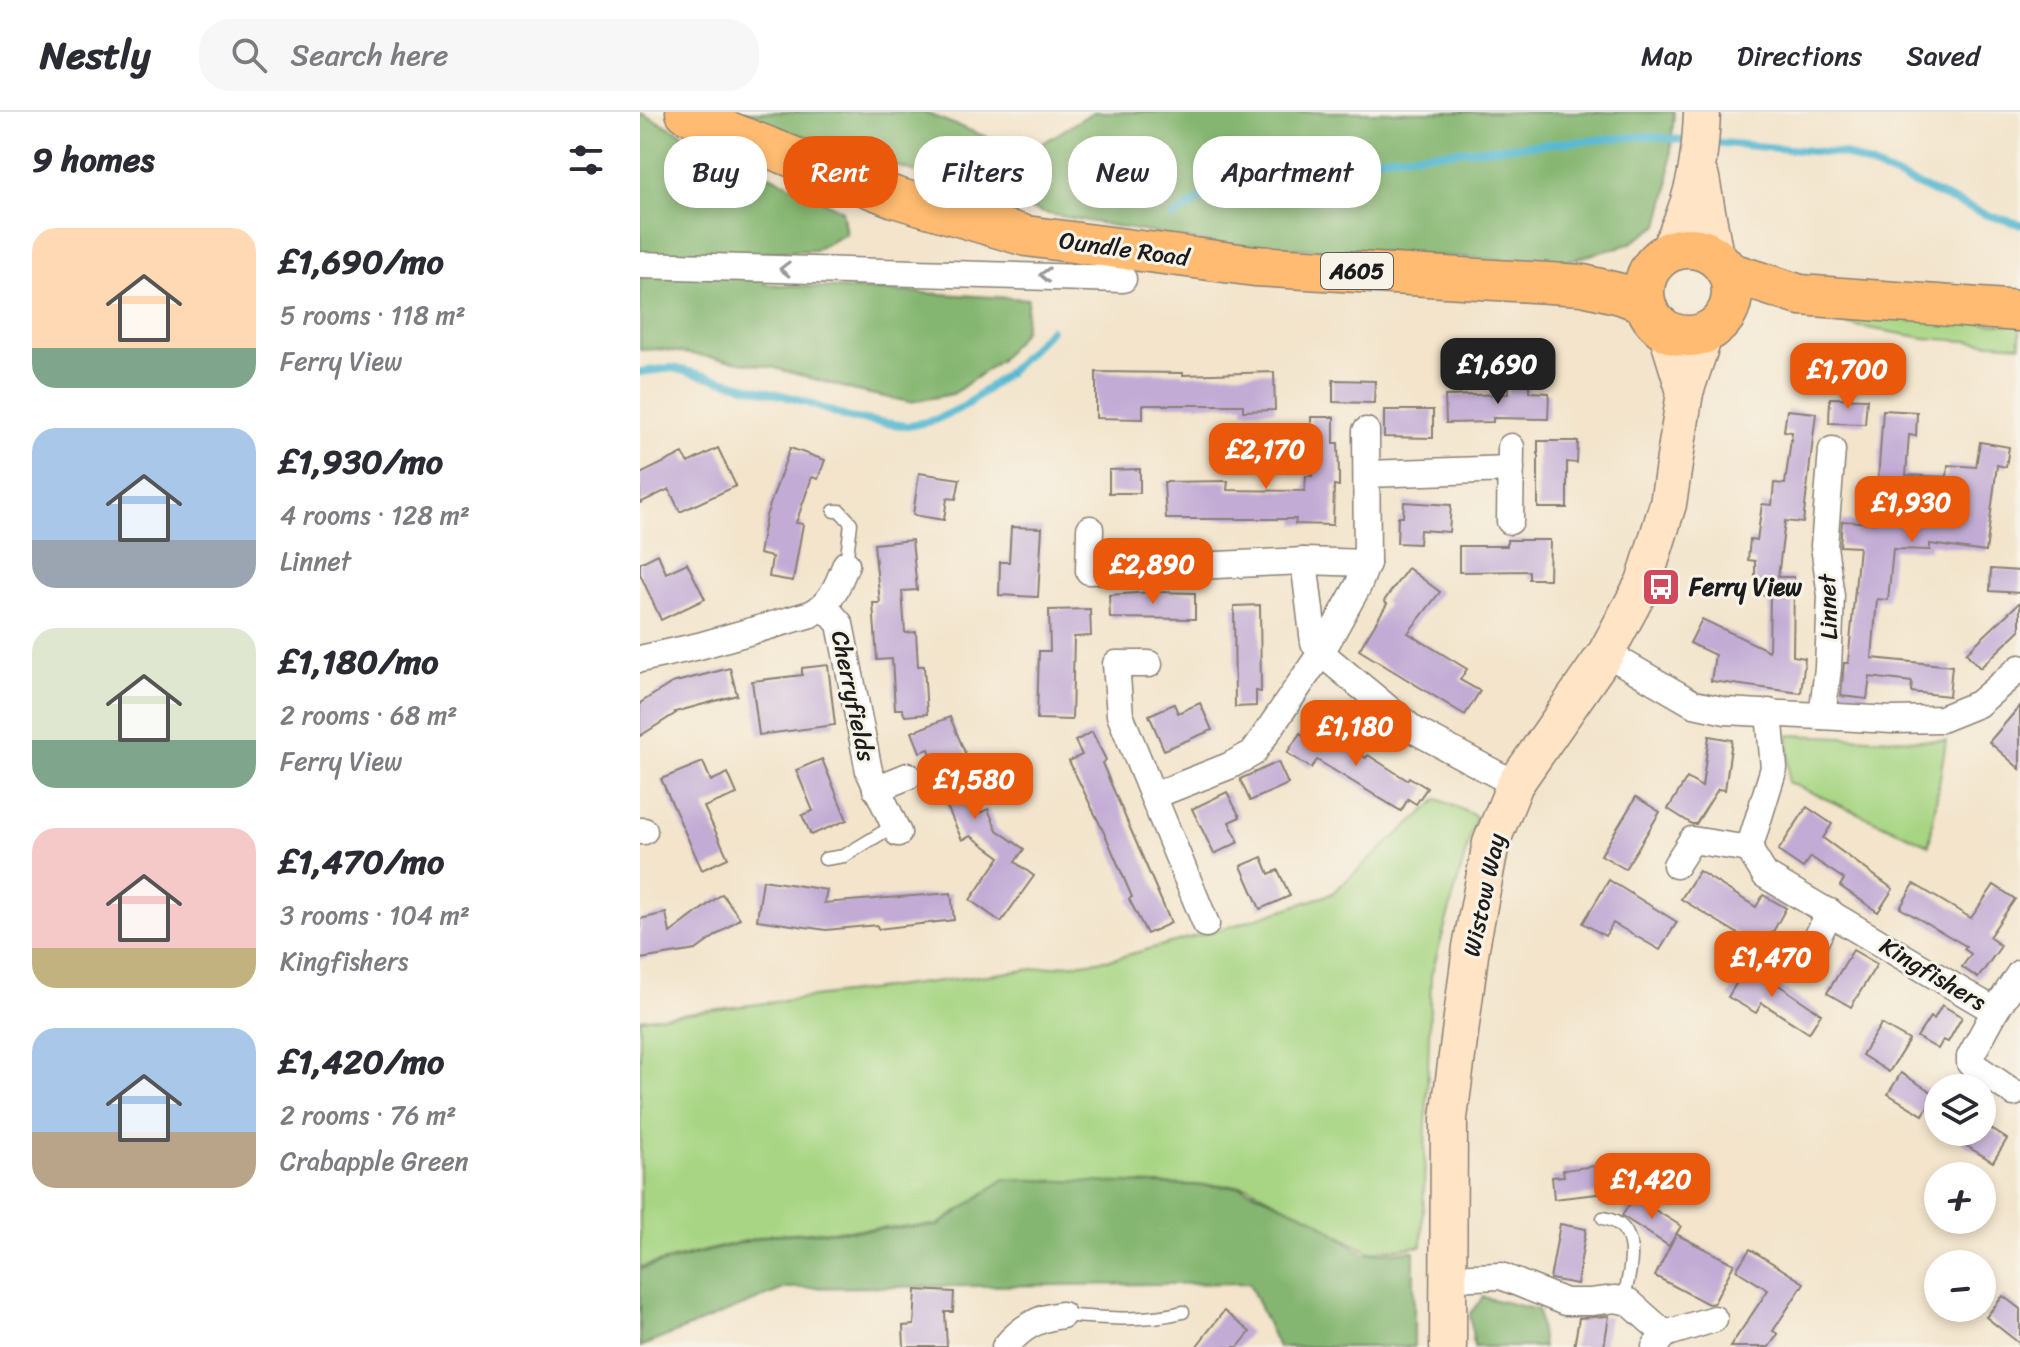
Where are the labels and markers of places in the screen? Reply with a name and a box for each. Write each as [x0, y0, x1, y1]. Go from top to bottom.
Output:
pin: £1,690 [1433, 338, 1563, 406]
pin: £1,700 [1783, 343, 1913, 411]
pin: £2,170 [1201, 423, 1331, 491]
pin: £1,930 [1847, 476, 1977, 544]
pin: £2,890 [1088, 538, 1218, 606]
bus stop icon: Ferry View [1640, 566, 1682, 608]
place label: Ferry View [1688, 566, 1803, 608]
pin: £1,180 [1291, 700, 1421, 768]
pin: £1,580 [910, 753, 1040, 821]
pin: £1,470 [1707, 931, 1837, 999]
pin: £1,420 [1587, 1153, 1717, 1221]

